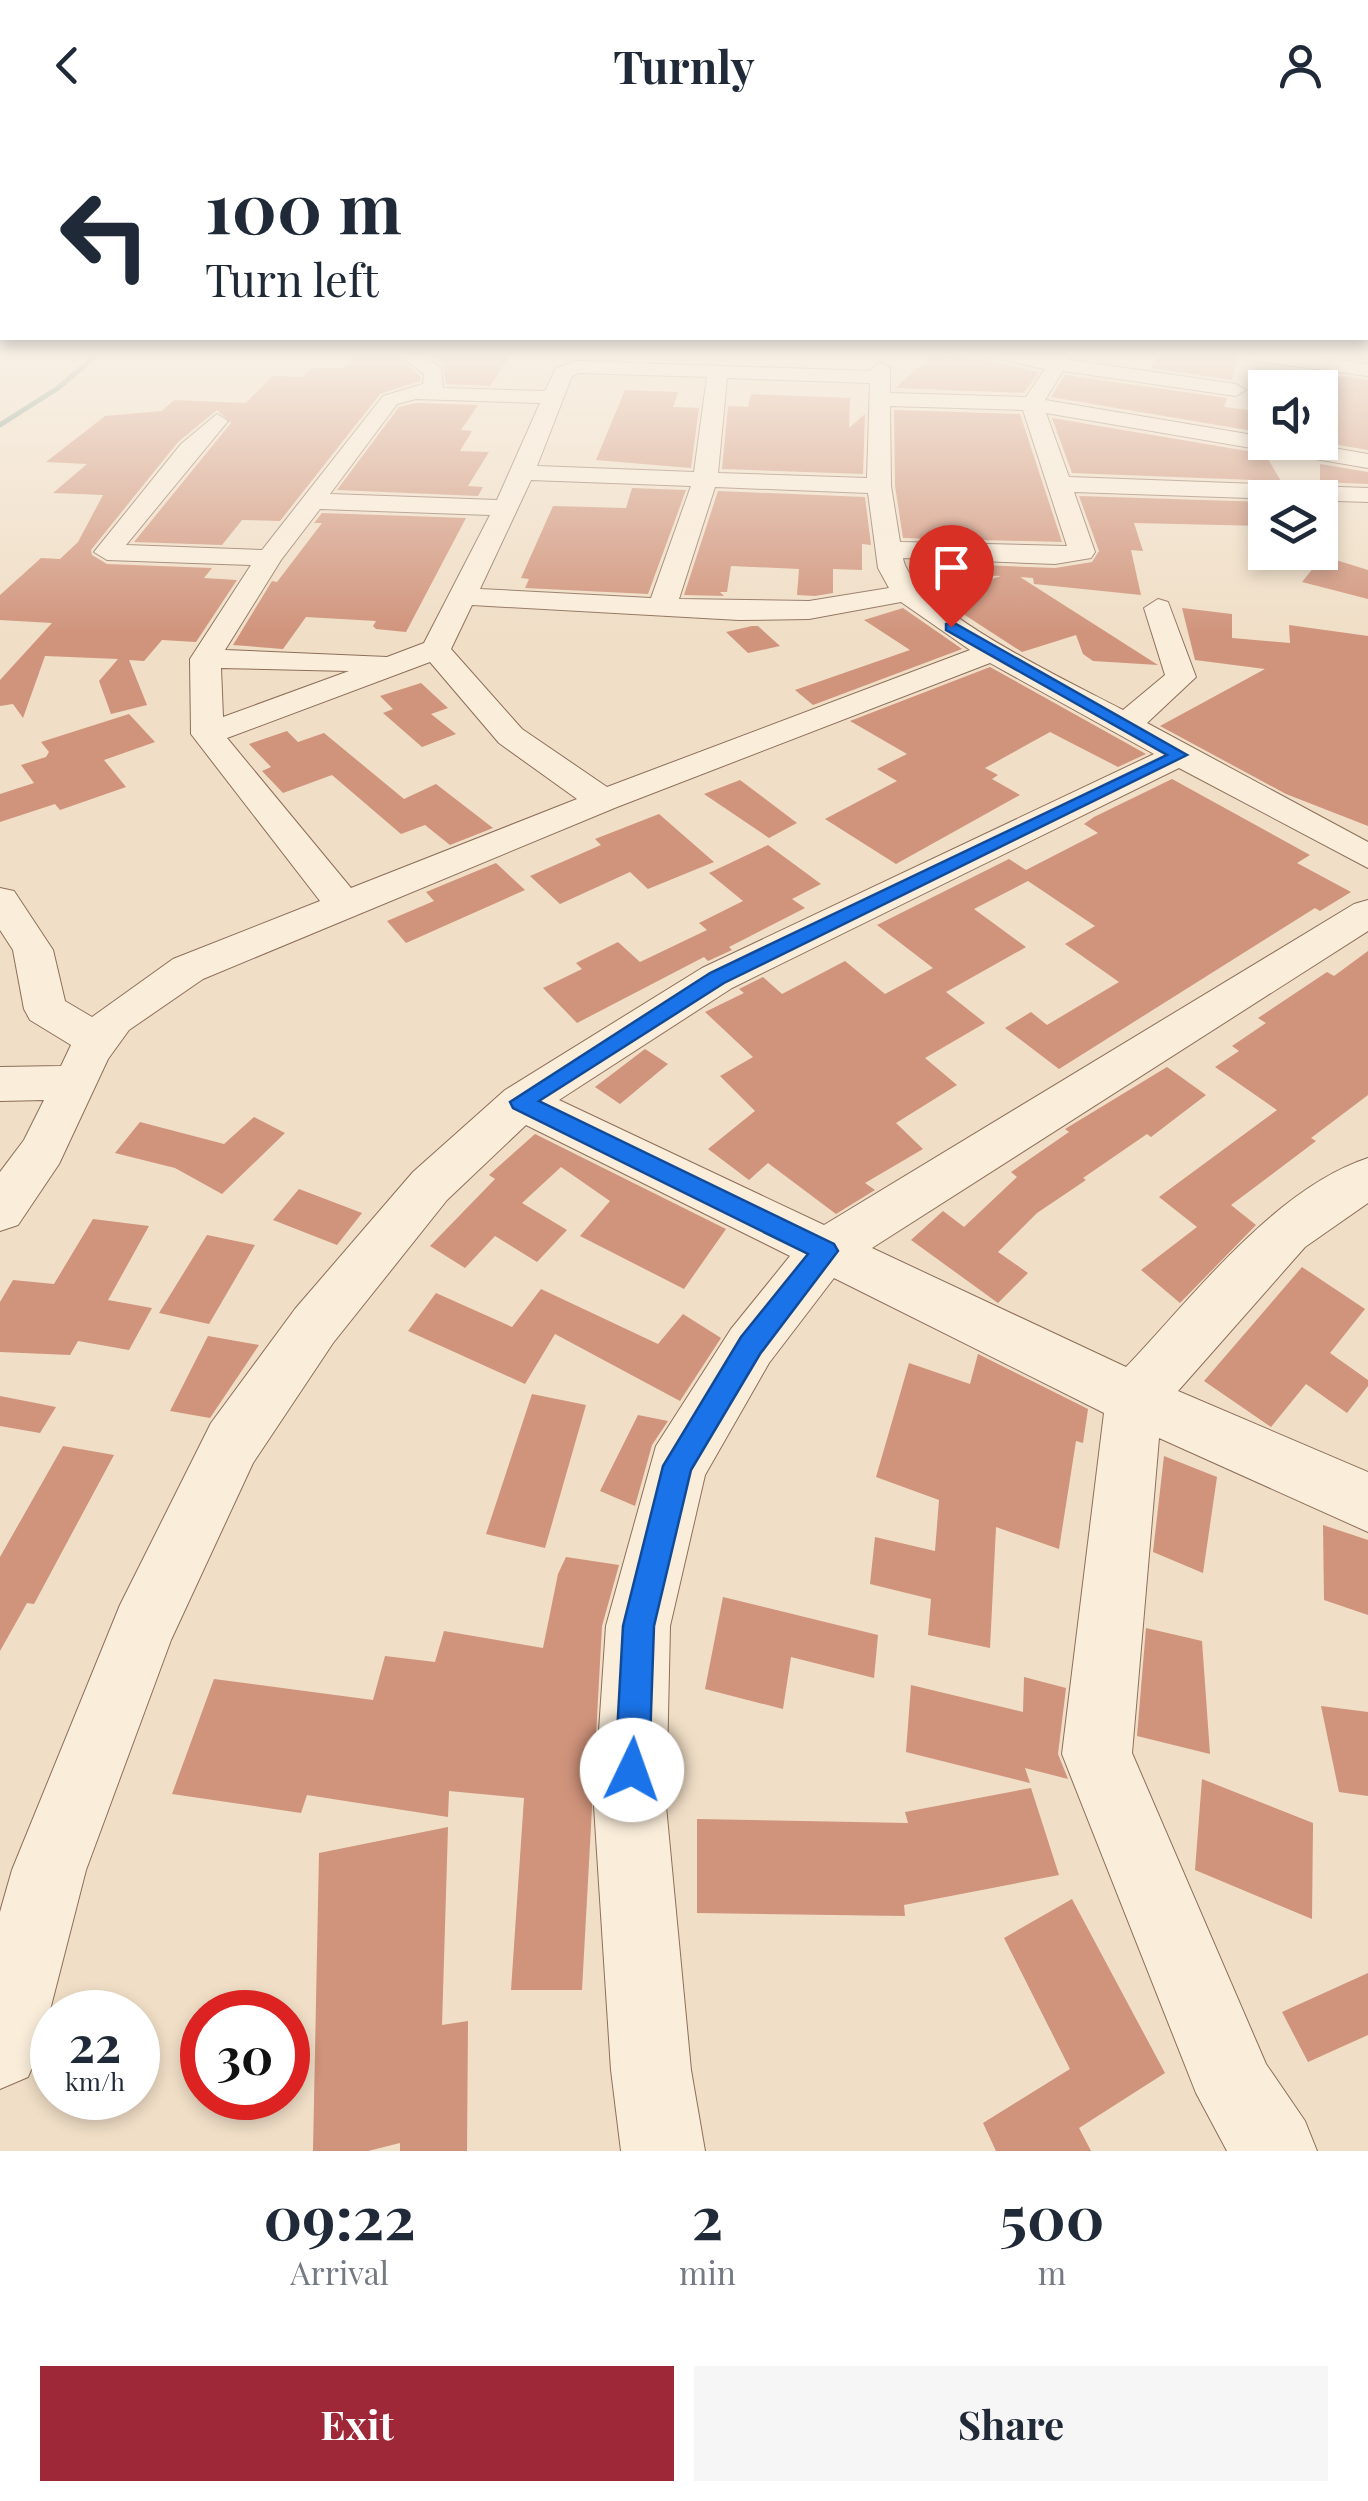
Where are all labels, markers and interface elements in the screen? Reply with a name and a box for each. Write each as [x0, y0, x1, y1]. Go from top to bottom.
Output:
text: Turnly [613, 35, 755, 95]
icon: back [40, 38, 95, 93]
icon: person [1273, 38, 1328, 93]
text: 100 m [205, 158, 402, 252]
icon: left [40, 170, 170, 300]
text: Turn left [205, 248, 379, 308]
map controls [1248, 370, 1338, 570]
button: sound [1248, 370, 1338, 460]
button: layers [1248, 480, 1338, 570]
pin [909, 525, 994, 628]
icon: arrive [924, 540, 979, 595]
position arrow [580, 1718, 684, 1822]
speed limit sign: 30 [180, 1990, 310, 2120]
text: 22 [69, 2009, 121, 2076]
text: km/h [65, 2064, 125, 2097]
text: 09:22 [264, 2175, 416, 2255]
text: 2 [692, 2175, 723, 2255]
text: 500 [1000, 2175, 1104, 2255]
text: Arrival [290, 2250, 389, 2293]
text: min [679, 2250, 736, 2293]
text: m [1038, 2250, 1066, 2293]
button: Exit [40, 2366, 674, 2481]
button: Share [694, 2366, 1328, 2481]

